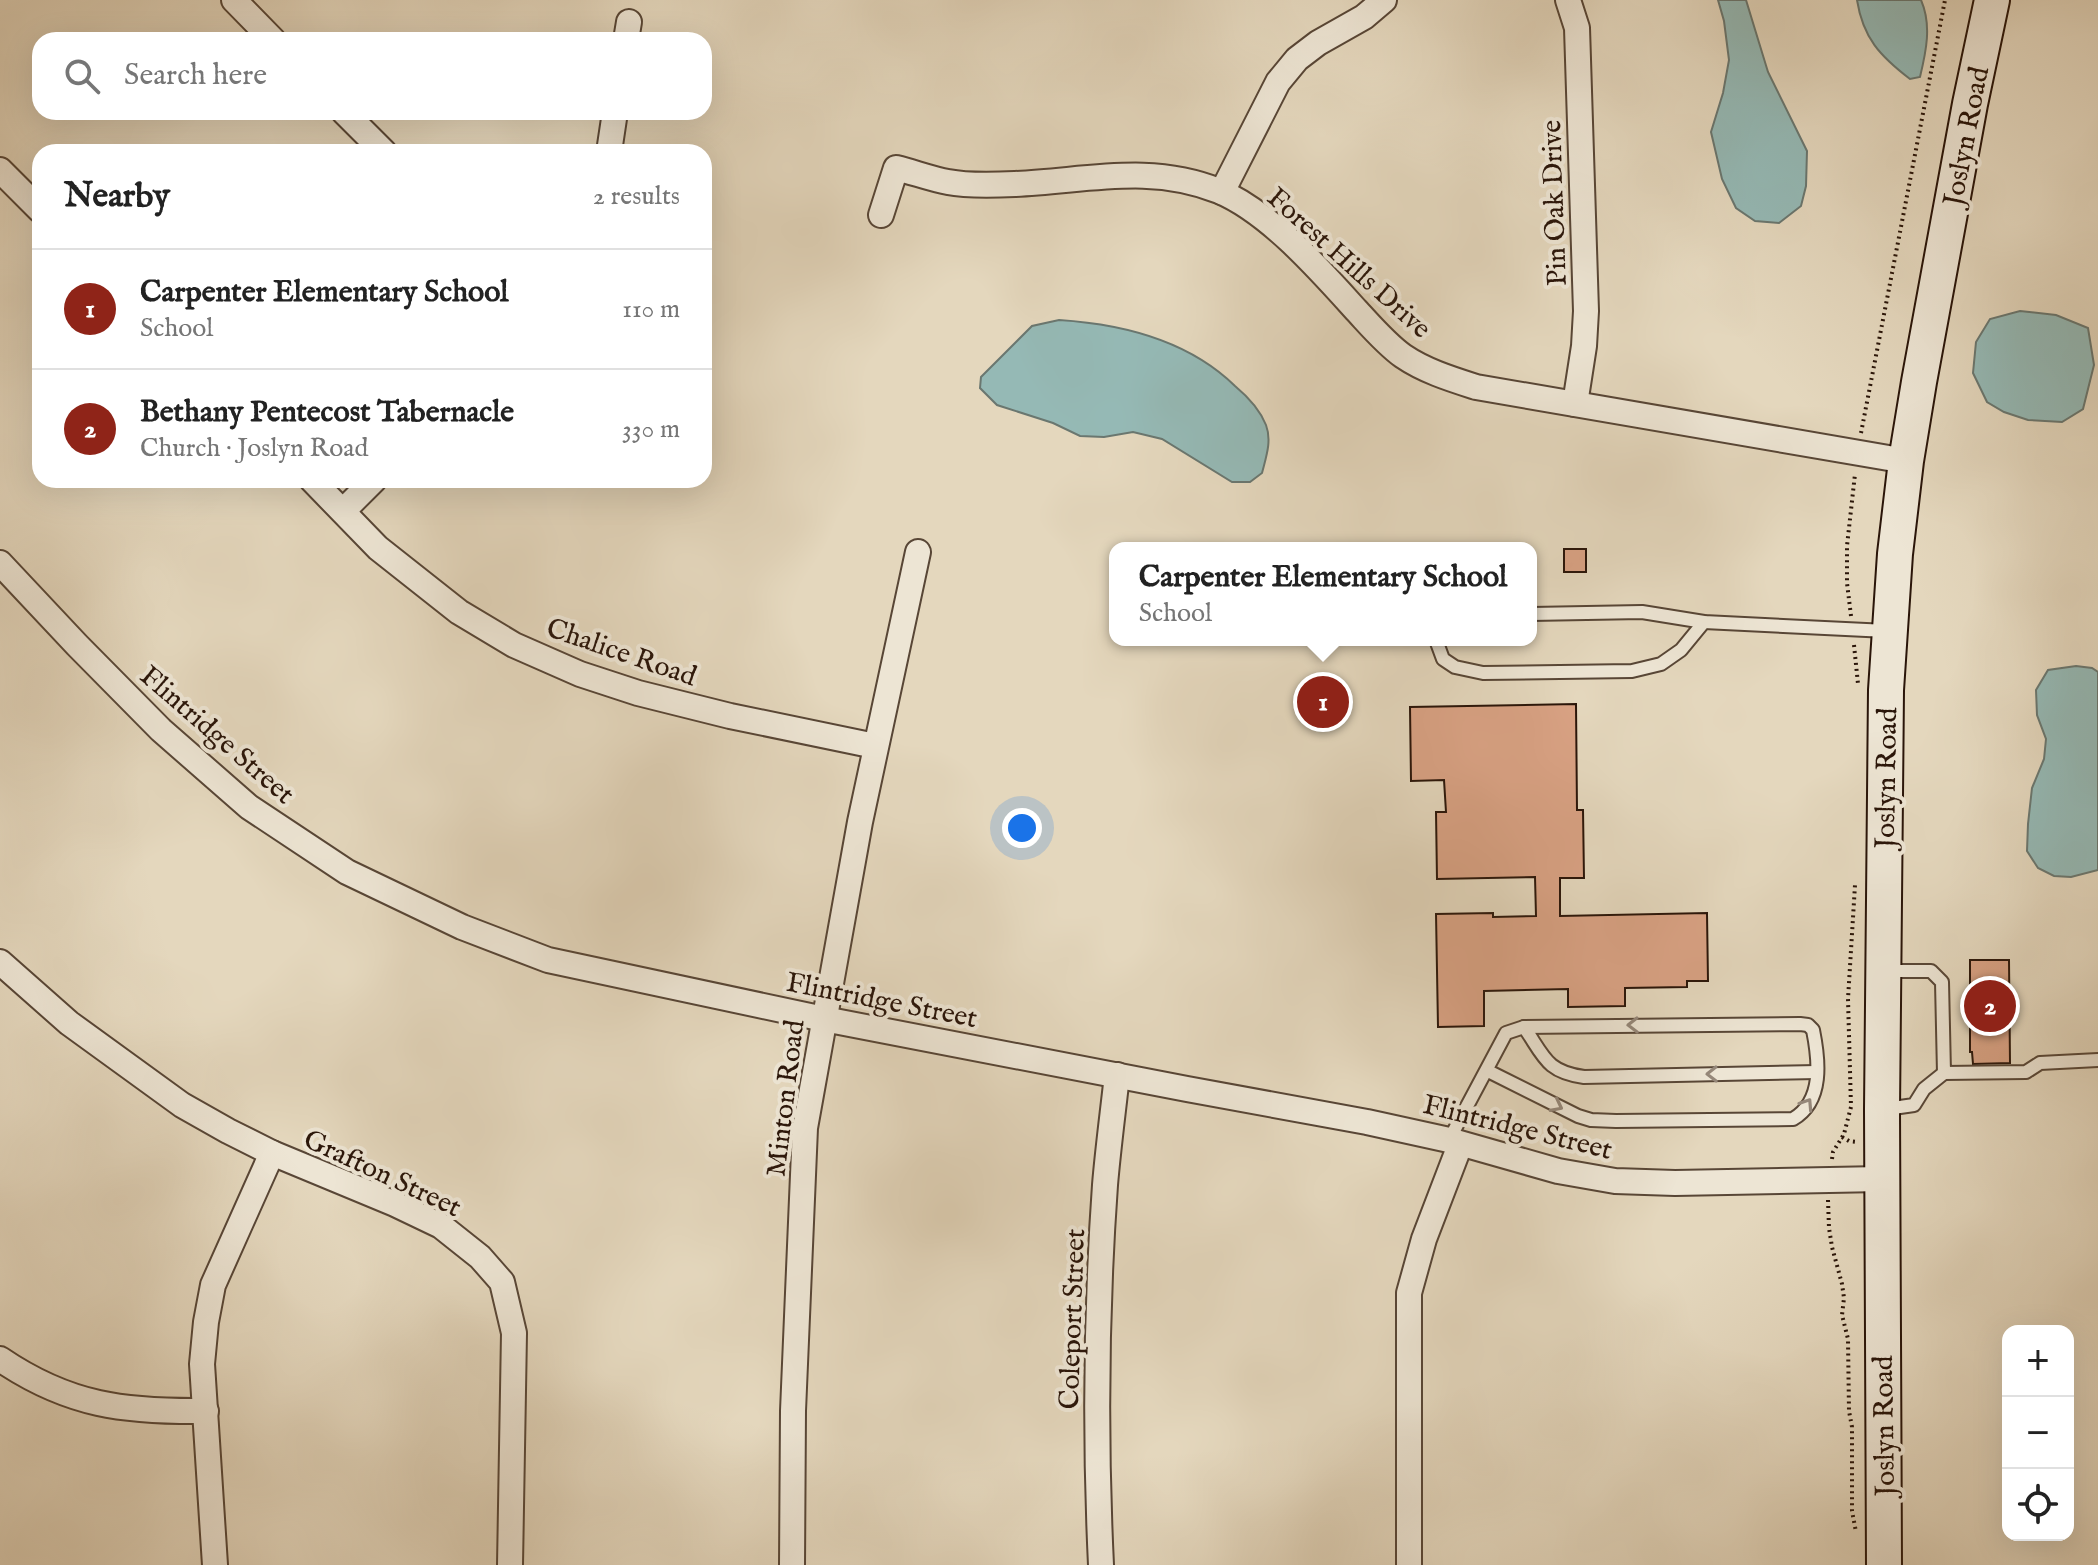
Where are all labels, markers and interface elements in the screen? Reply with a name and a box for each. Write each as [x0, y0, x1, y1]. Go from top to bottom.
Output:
search box [32, 32, 712, 120]
icon: search [60, 54, 104, 98]
text: Search here [124, 57, 267, 95]
street label: Joslyn Road [1936, 64, 1998, 212]
street label: Pin Oak Drive [1535, 119, 1576, 287]
text: Nearby [64, 175, 170, 218]
text: 2 results [593, 180, 680, 213]
street label: Forest Hills Drive [1259, 181, 1438, 347]
text: Carpenter Elementary School [140, 274, 508, 312]
text: 1 [85, 293, 95, 326]
text: 110 m [622, 293, 680, 326]
text: School [140, 312, 213, 345]
text: Bethany Pentecost Tabernacle [140, 394, 514, 432]
text: 2 [84, 413, 96, 446]
text: 330 m [622, 413, 680, 446]
text: Church · Joslyn Road [140, 432, 368, 465]
popup [1109, 542, 1537, 646]
text: Carpenter Elementary School [1139, 559, 1507, 597]
text: School [1139, 597, 1212, 630]
street label: Chalice Road [542, 611, 701, 695]
street label: Flintridge Street [132, 659, 301, 813]
pin: 1 [1297, 672, 1349, 732]
street label: Joslyn Road [1869, 707, 1906, 852]
your location [1002, 808, 1042, 848]
street label: Flintridge Street [783, 966, 980, 1037]
pin: 2 [1964, 976, 2016, 1036]
one-way arrow [1626, 1017, 1639, 1034]
street label: Minton Road [760, 1018, 813, 1179]
one-way arrow [1705, 1066, 1718, 1083]
street label: Flintridge Street [1419, 1088, 1616, 1169]
one-way arrow [1549, 1096, 1564, 1111]
one-way arrow [1797, 1098, 1812, 1112]
street label: Grafton Street [298, 1122, 467, 1226]
street label: Coleport Street [1053, 1228, 1094, 1410]
map controls [2002, 1325, 2074, 1541]
button: + [2002, 1325, 2074, 1397]
street label: Joslyn Road [1867, 1355, 1904, 1500]
button: − [2002, 1397, 2074, 1469]
button: locate [2002, 1469, 2074, 1541]

